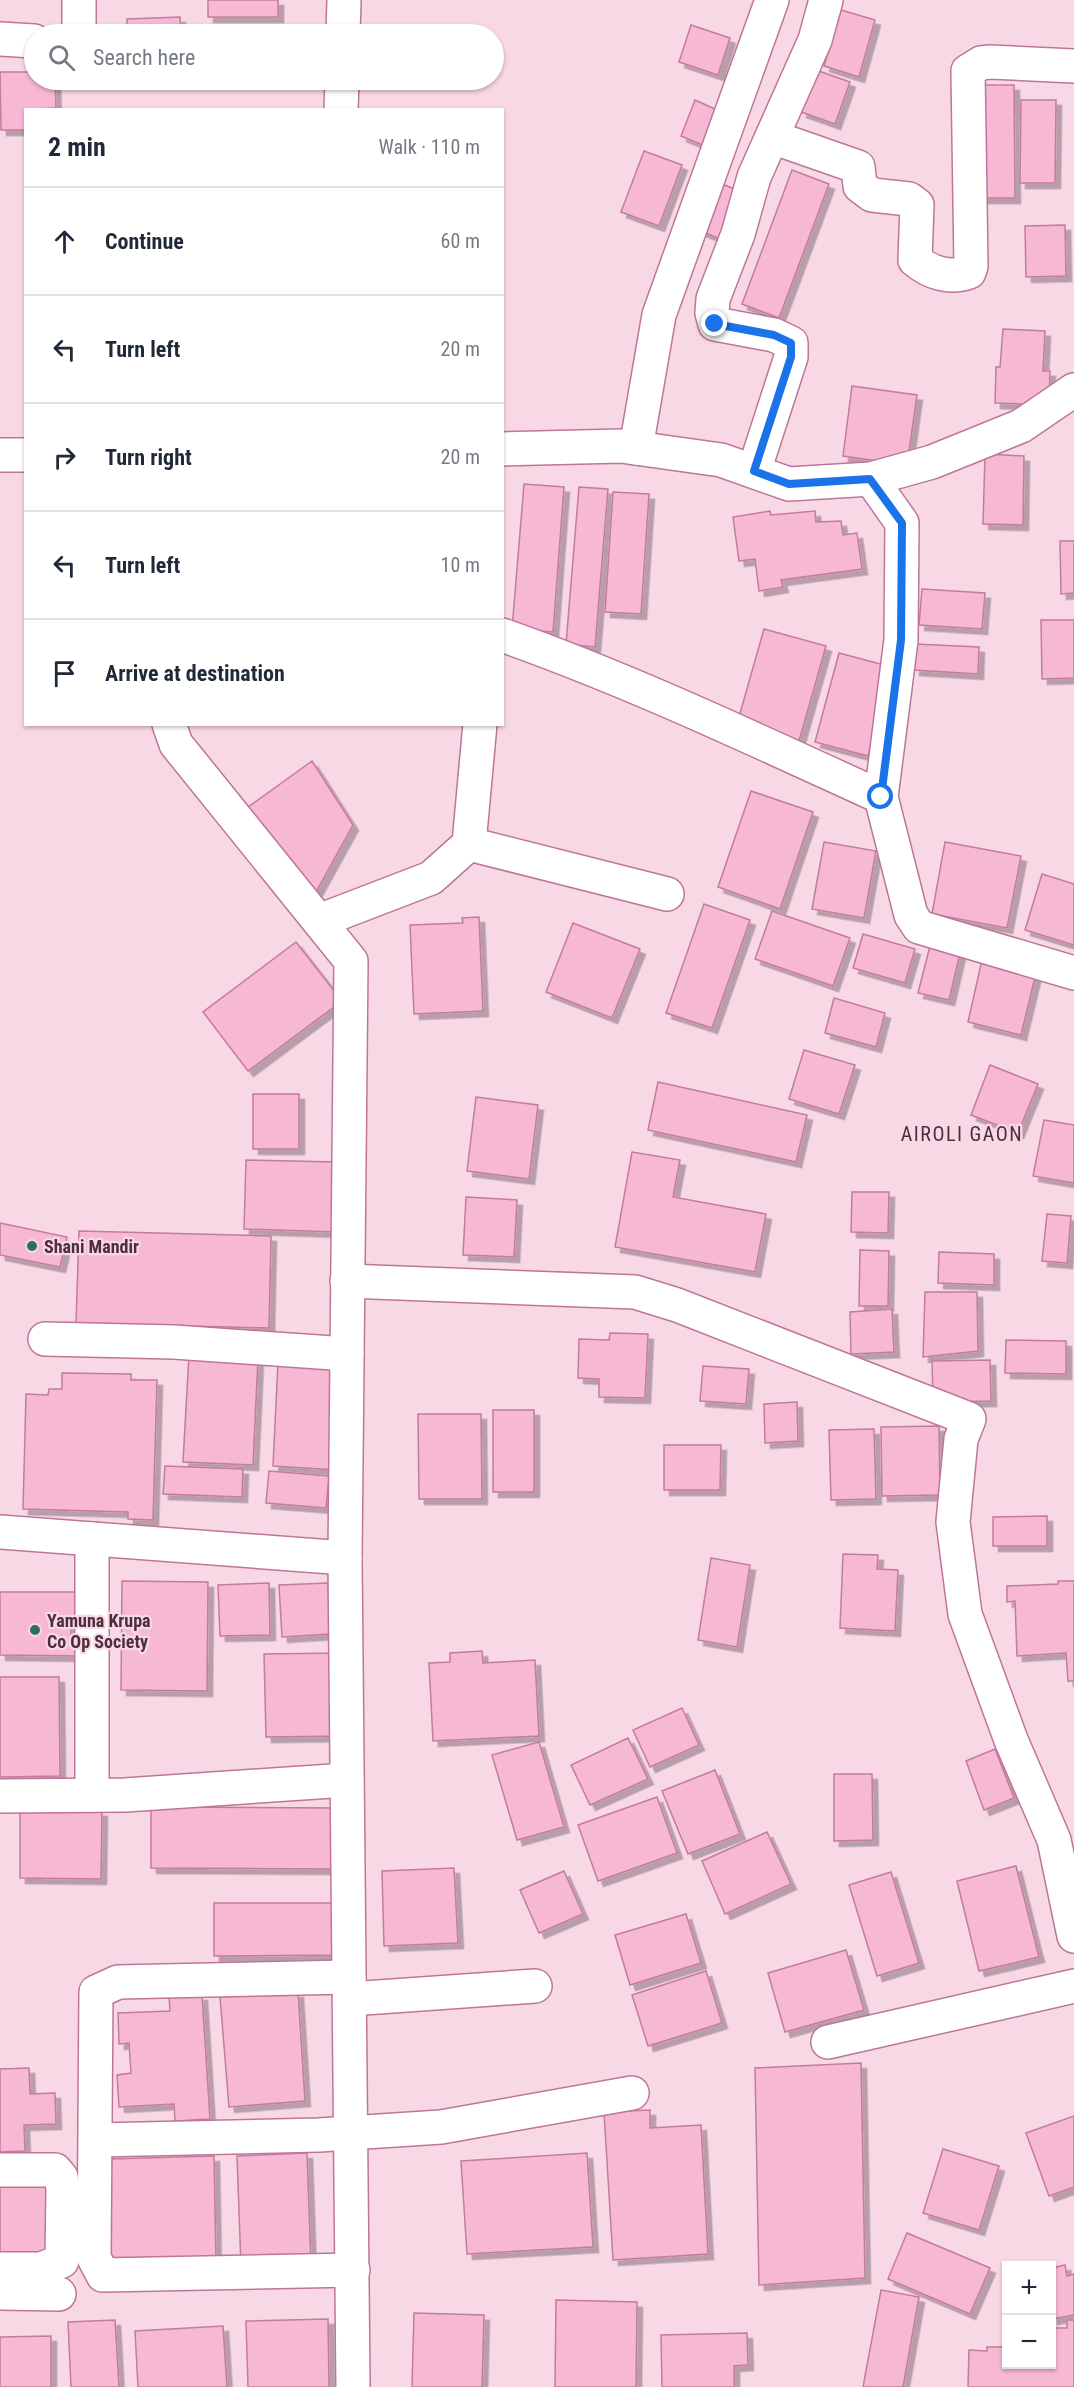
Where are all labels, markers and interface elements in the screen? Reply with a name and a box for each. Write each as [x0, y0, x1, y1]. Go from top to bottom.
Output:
search box [24, 24, 504, 90]
icon: search [45, 41, 78, 74]
text: Search here [93, 45, 195, 70]
text: 2 min [48, 132, 106, 162]
text: Walk · 110 m [379, 135, 480, 159]
icon: ahead [48, 225, 81, 258]
text: Continue [105, 229, 184, 254]
text: 60 m [441, 229, 480, 253]
route end [701, 310, 727, 336]
icon: left [48, 333, 81, 366]
text: Turn left [105, 337, 180, 362]
text: 20 m [441, 337, 480, 361]
icon: right [48, 441, 81, 474]
text: Turn right [105, 445, 192, 470]
text: 20 m [441, 445, 480, 469]
icon: left [48, 549, 81, 582]
text: Turn left [105, 553, 180, 578]
text: 10 m [441, 553, 480, 577]
icon: arrive [48, 657, 81, 690]
text: Arrive at destination [105, 661, 285, 686]
route start [867, 783, 893, 809]
district label: AIROLI GAON [901, 1122, 1023, 1146]
place label: Shani Mandir [44, 1236, 139, 1257]
marker: Shani Mandir [25, 1239, 39, 1253]
place label: Yamuna Krupa Co Op Society [47, 1610, 151, 1652]
marker: Yamuna Krupa Co Op Society [28, 1623, 42, 1637]
map controls [1002, 2261, 1056, 2369]
button: + [1002, 2261, 1056, 2315]
button: − [1002, 2315, 1056, 2369]

